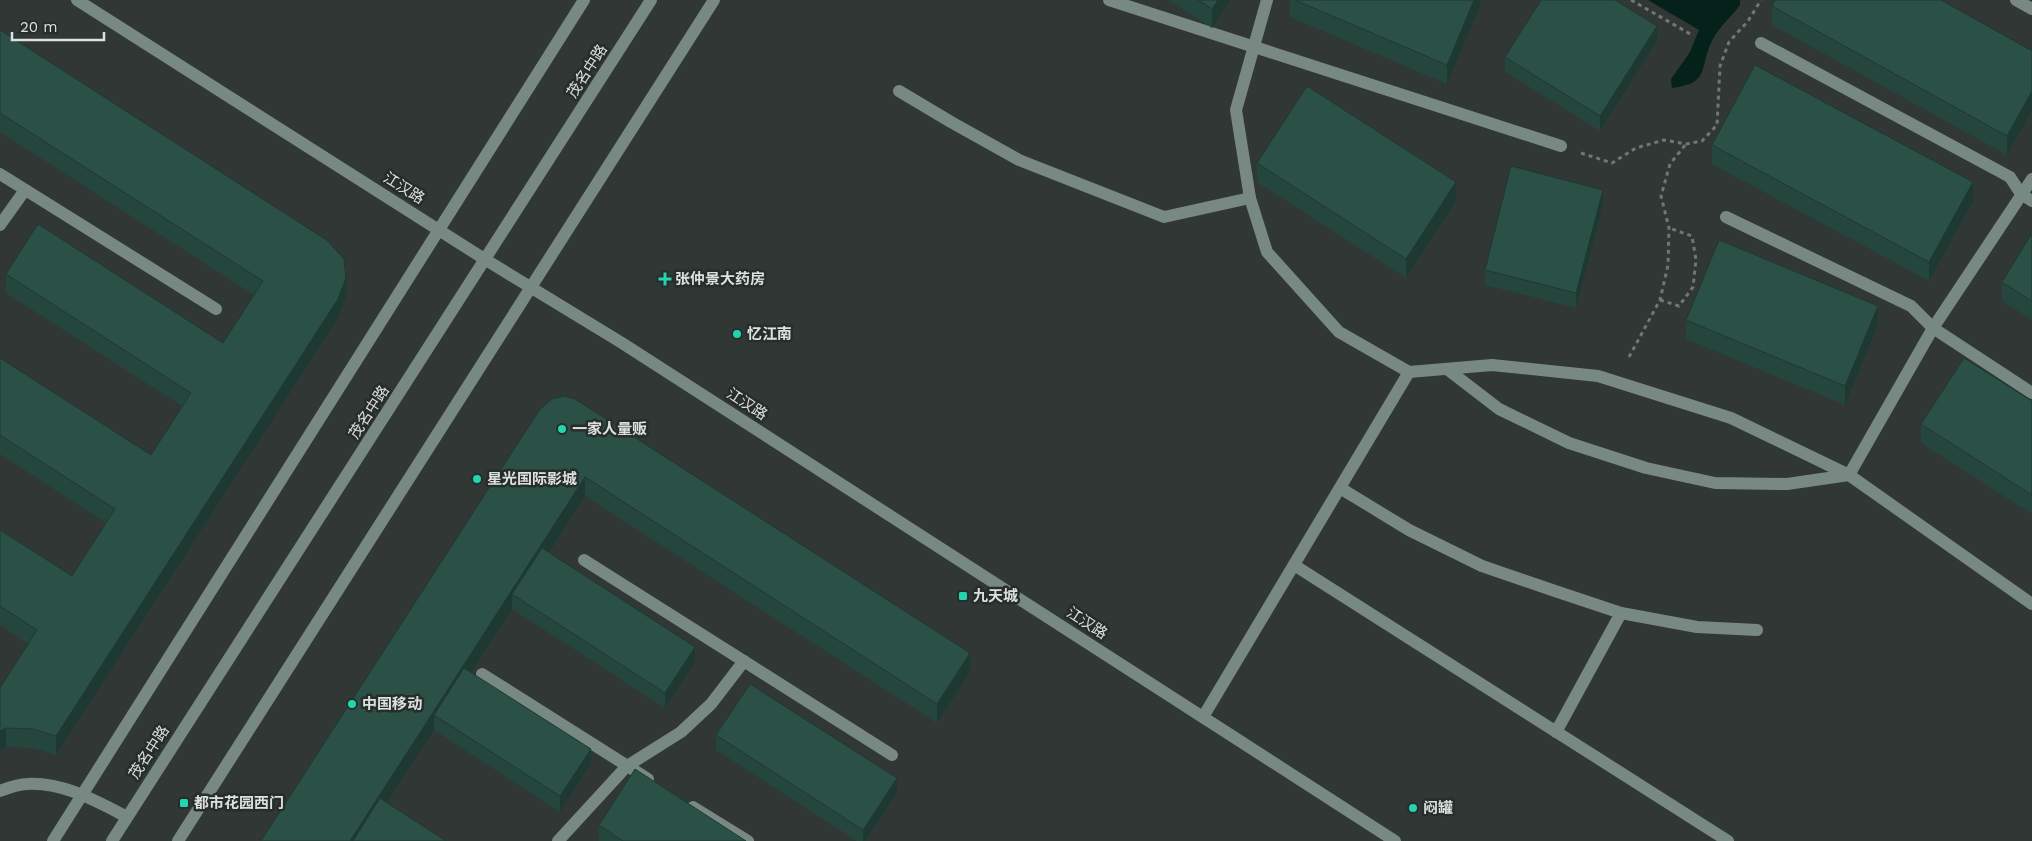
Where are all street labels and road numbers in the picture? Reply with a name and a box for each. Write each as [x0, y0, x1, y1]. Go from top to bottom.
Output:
street label: 茂名中路 [563, 41, 611, 101]
street label: 江汉路 [380, 168, 428, 208]
street label: 茂名中路 [345, 382, 393, 442]
street label: 江汉路 [723, 384, 771, 424]
street label: 江汉路 [1063, 603, 1111, 643]
street label: 茂名中路 [125, 722, 173, 782]

